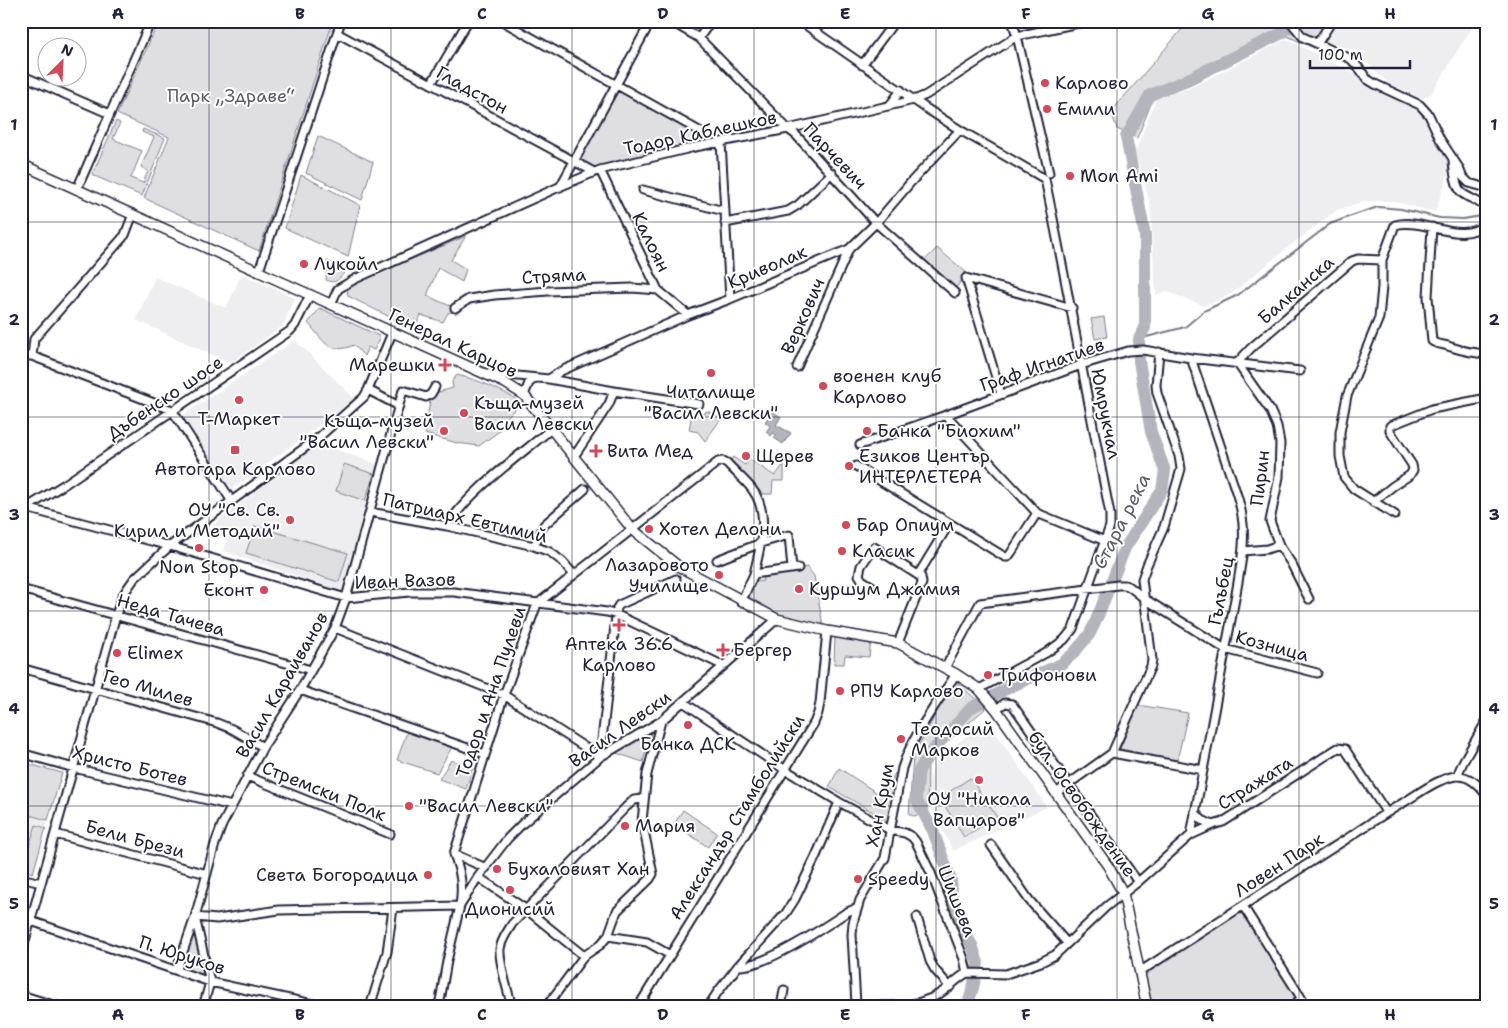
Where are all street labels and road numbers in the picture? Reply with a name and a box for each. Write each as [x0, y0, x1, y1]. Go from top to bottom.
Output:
street label: Гладстон [432, 60, 512, 120]
street label: Тодор Каблешков [621, 105, 779, 161]
street label: Парчевич [798, 117, 872, 195]
street label: Калоян [626, 208, 676, 276]
street label: Криволак [724, 239, 811, 294]
street label: Балканска [1253, 250, 1339, 330]
street label: Стряма [521, 262, 587, 290]
street label: Веркович [776, 274, 830, 358]
street label: Генерал Карцов [385, 303, 521, 383]
street label: Граф Игнатиев [977, 332, 1107, 398]
street label: Дъбенско шосе [102, 350, 228, 446]
street label: Юмрукчал [1085, 367, 1127, 461]
street label: Пирин [1245, 449, 1275, 507]
street label: Патриарх Евтимий [380, 487, 550, 549]
street label: Гълъбец [1203, 555, 1239, 627]
street label: Иван Вазов [354, 567, 456, 595]
street label: Неда Тачева [114, 588, 228, 642]
street label: Тодор и Ана Пулеви [450, 603, 532, 781]
street label: Васил Караиванов [230, 607, 334, 763]
street label: Козница [1233, 625, 1311, 667]
street label: Гео Милев [100, 664, 196, 712]
street label: Васил Левски [564, 685, 676, 773]
street label: Александър Стамболийски [664, 709, 810, 924]
street label: бул. Освобождение [1022, 726, 1142, 882]
street label: Христо Ботев [70, 740, 190, 792]
street label: Стражата [1213, 750, 1297, 816]
street label: Стремски Полк [258, 755, 390, 827]
street label: Хан Крум [860, 761, 900, 849]
street label: Бели Брези [83, 814, 188, 864]
street label: Ловен Парк [1230, 827, 1329, 903]
street label: Шишева [932, 862, 982, 940]
street label: П. Юруков [136, 930, 228, 980]

